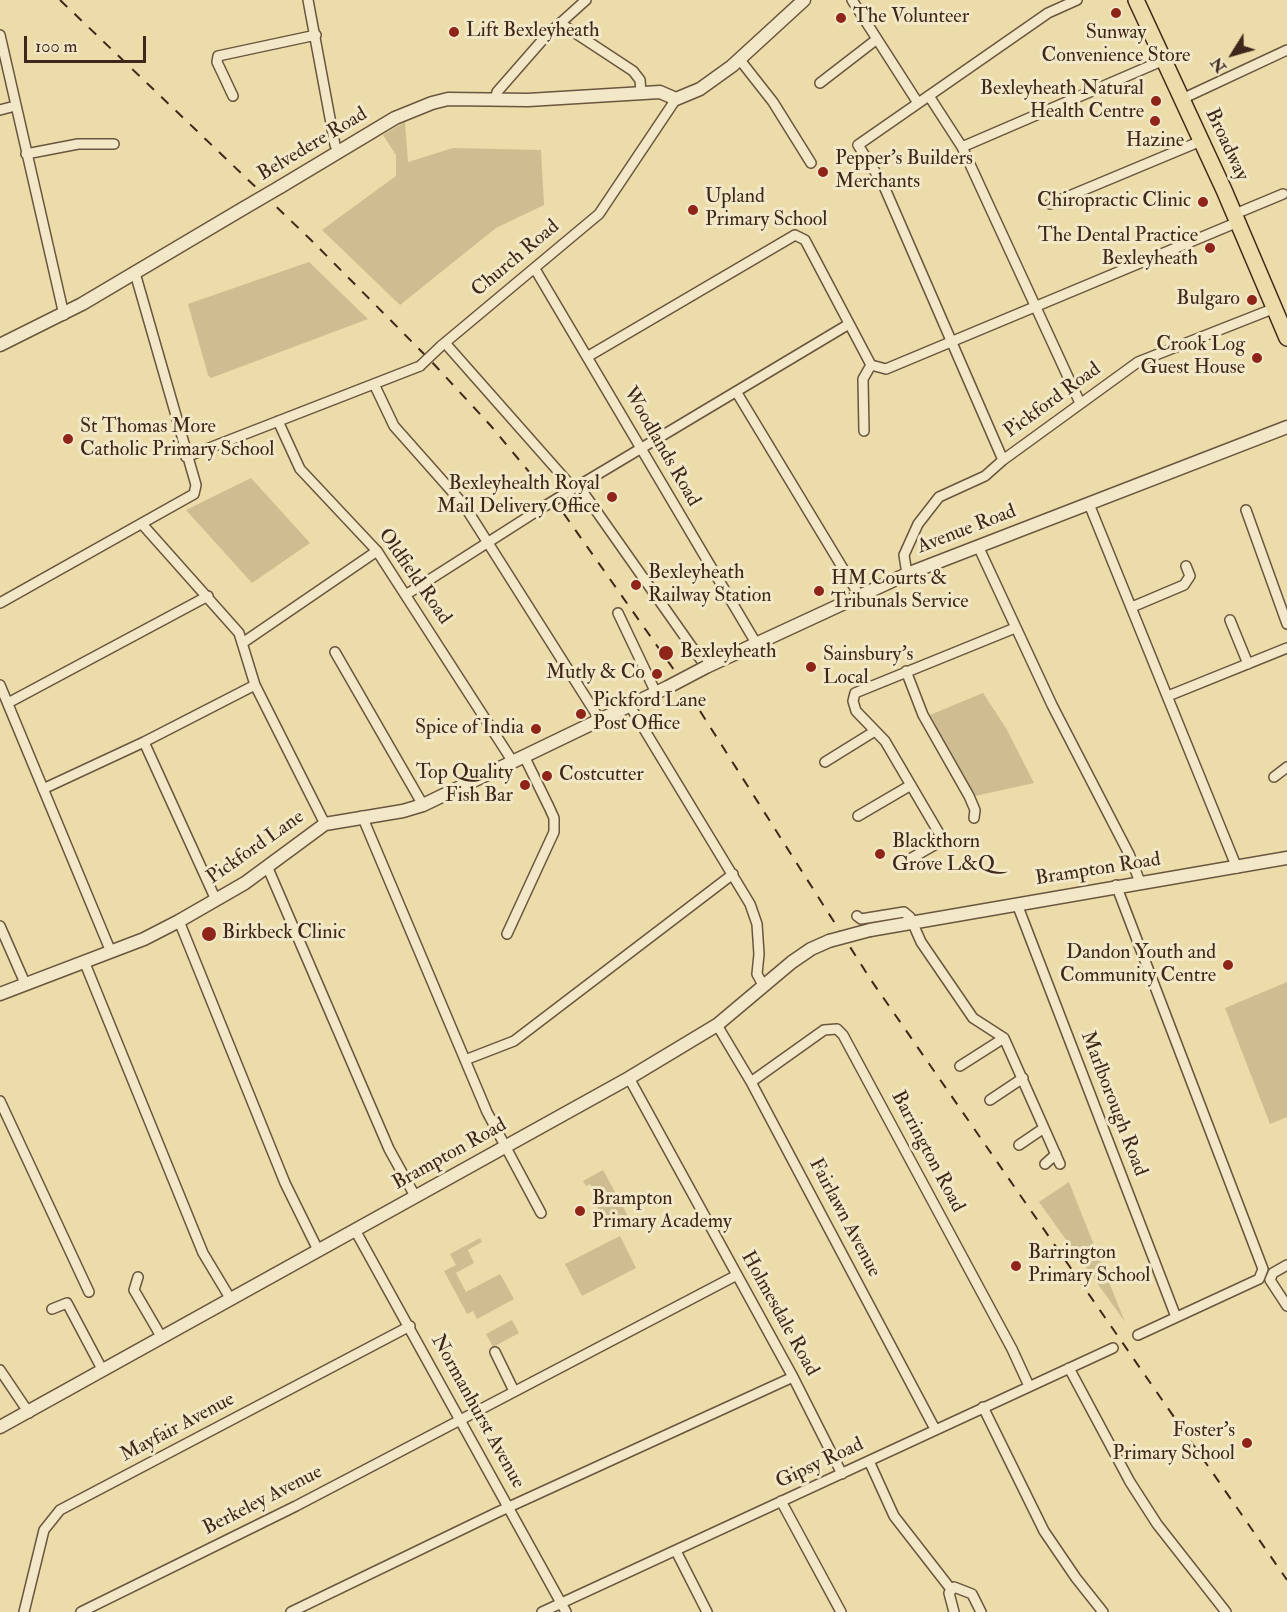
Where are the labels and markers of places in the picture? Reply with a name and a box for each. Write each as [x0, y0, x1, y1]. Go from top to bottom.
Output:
place label: The Volunteer [853, 6, 969, 30]
marker: Sunway Convenience Store [1109, 6, 1123, 20]
marker: The Volunteer [834, 11, 848, 25]
place label: Lift Bexleyheath [466, 20, 600, 44]
place label: Sunway Convenience Store [1042, 22, 1190, 69]
marker: Lift Bexleyheath [447, 25, 461, 39]
place label: Bexleyheath Natural Health Centre [980, 78, 1144, 125]
marker: Bexleyheath Natural Health Centre [1149, 94, 1163, 108]
marker: Hazine [1148, 114, 1162, 128]
place label: Hazine [1126, 130, 1184, 154]
place label: Pepper's Builders Merchants [835, 148, 973, 195]
marker: Pepper's Builders Merchants [816, 165, 830, 179]
place label: Upland Primary School [705, 186, 827, 233]
place label: Chiropractic Clinic [1037, 190, 1191, 214]
marker: Chiropractic Clinic [1196, 195, 1210, 209]
marker: Upland Primary School [686, 203, 700, 217]
place label: The Dental Practice Bexleyheath [1038, 225, 1198, 272]
marker: The Dental Practice Bexleyheath [1203, 241, 1217, 255]
place label: Bulgaro [1176, 288, 1240, 312]
marker: Bulgaro [1245, 293, 1259, 307]
place label: Crook Log Guest House [1141, 334, 1245, 381]
marker: Crook Log Guest House [1250, 351, 1264, 365]
place label: St Thomas More Catholic Primary School [80, 416, 274, 463]
marker: St Thomas More Catholic Primary School [61, 432, 75, 446]
place label: Bexleyhealth Royal Mail Delivery Office [437, 473, 600, 520]
marker: Bexleyhealth Royal Mail Delivery Office [605, 490, 619, 504]
place label: Bexleyheath Railway Station [648, 562, 772, 609]
place label: HM Courts & Tribunals Service [831, 568, 969, 615]
marker: Bexleyheath Railway Station [629, 578, 643, 592]
marker: HM Courts & Tribunals Service [812, 584, 826, 598]
place label: Bexleyheath [680, 641, 777, 665]
marker: Bexleyheath [657, 644, 675, 662]
place label: Sainsbury's Local [823, 644, 913, 691]
marker: Sainsbury's Local [804, 660, 818, 674]
place label: Mutly & Co [546, 662, 645, 686]
marker: Mutly & Co [650, 667, 664, 681]
place label: Pickford Lane Post Office [593, 690, 706, 737]
marker: Pickford Lane Post Office [574, 707, 588, 721]
place label: Spice of India [415, 717, 524, 741]
marker: Spice of India [529, 722, 543, 736]
place label: Top Quality Fish Bar [416, 762, 513, 809]
place label: Costcutter [559, 764, 644, 788]
marker: Costcutter [540, 769, 554, 783]
marker: Top Quality Fish Bar [518, 778, 532, 792]
place label: Blackthorn Grove L&Q [892, 831, 995, 878]
marker: Blackthorn Grove L&Q [873, 847, 887, 861]
place label: Birkbeck Clinic [222, 922, 346, 946]
marker: Birkbeck Clinic [200, 925, 218, 943]
place label: Dandon Youth and Community Centre [1060, 942, 1216, 989]
marker: Dandon Youth and Community Centre [1221, 958, 1235, 972]
place label: Brampton Primary Academy [592, 1188, 732, 1235]
marker: Brampton Primary Academy [573, 1204, 587, 1218]
place label: Barrington Primary School [1028, 1242, 1150, 1289]
marker: Barrington Primary School [1009, 1259, 1023, 1273]
place label: Foster's Primary School [1113, 1420, 1235, 1467]
marker: Foster's Primary School [1240, 1436, 1254, 1450]

